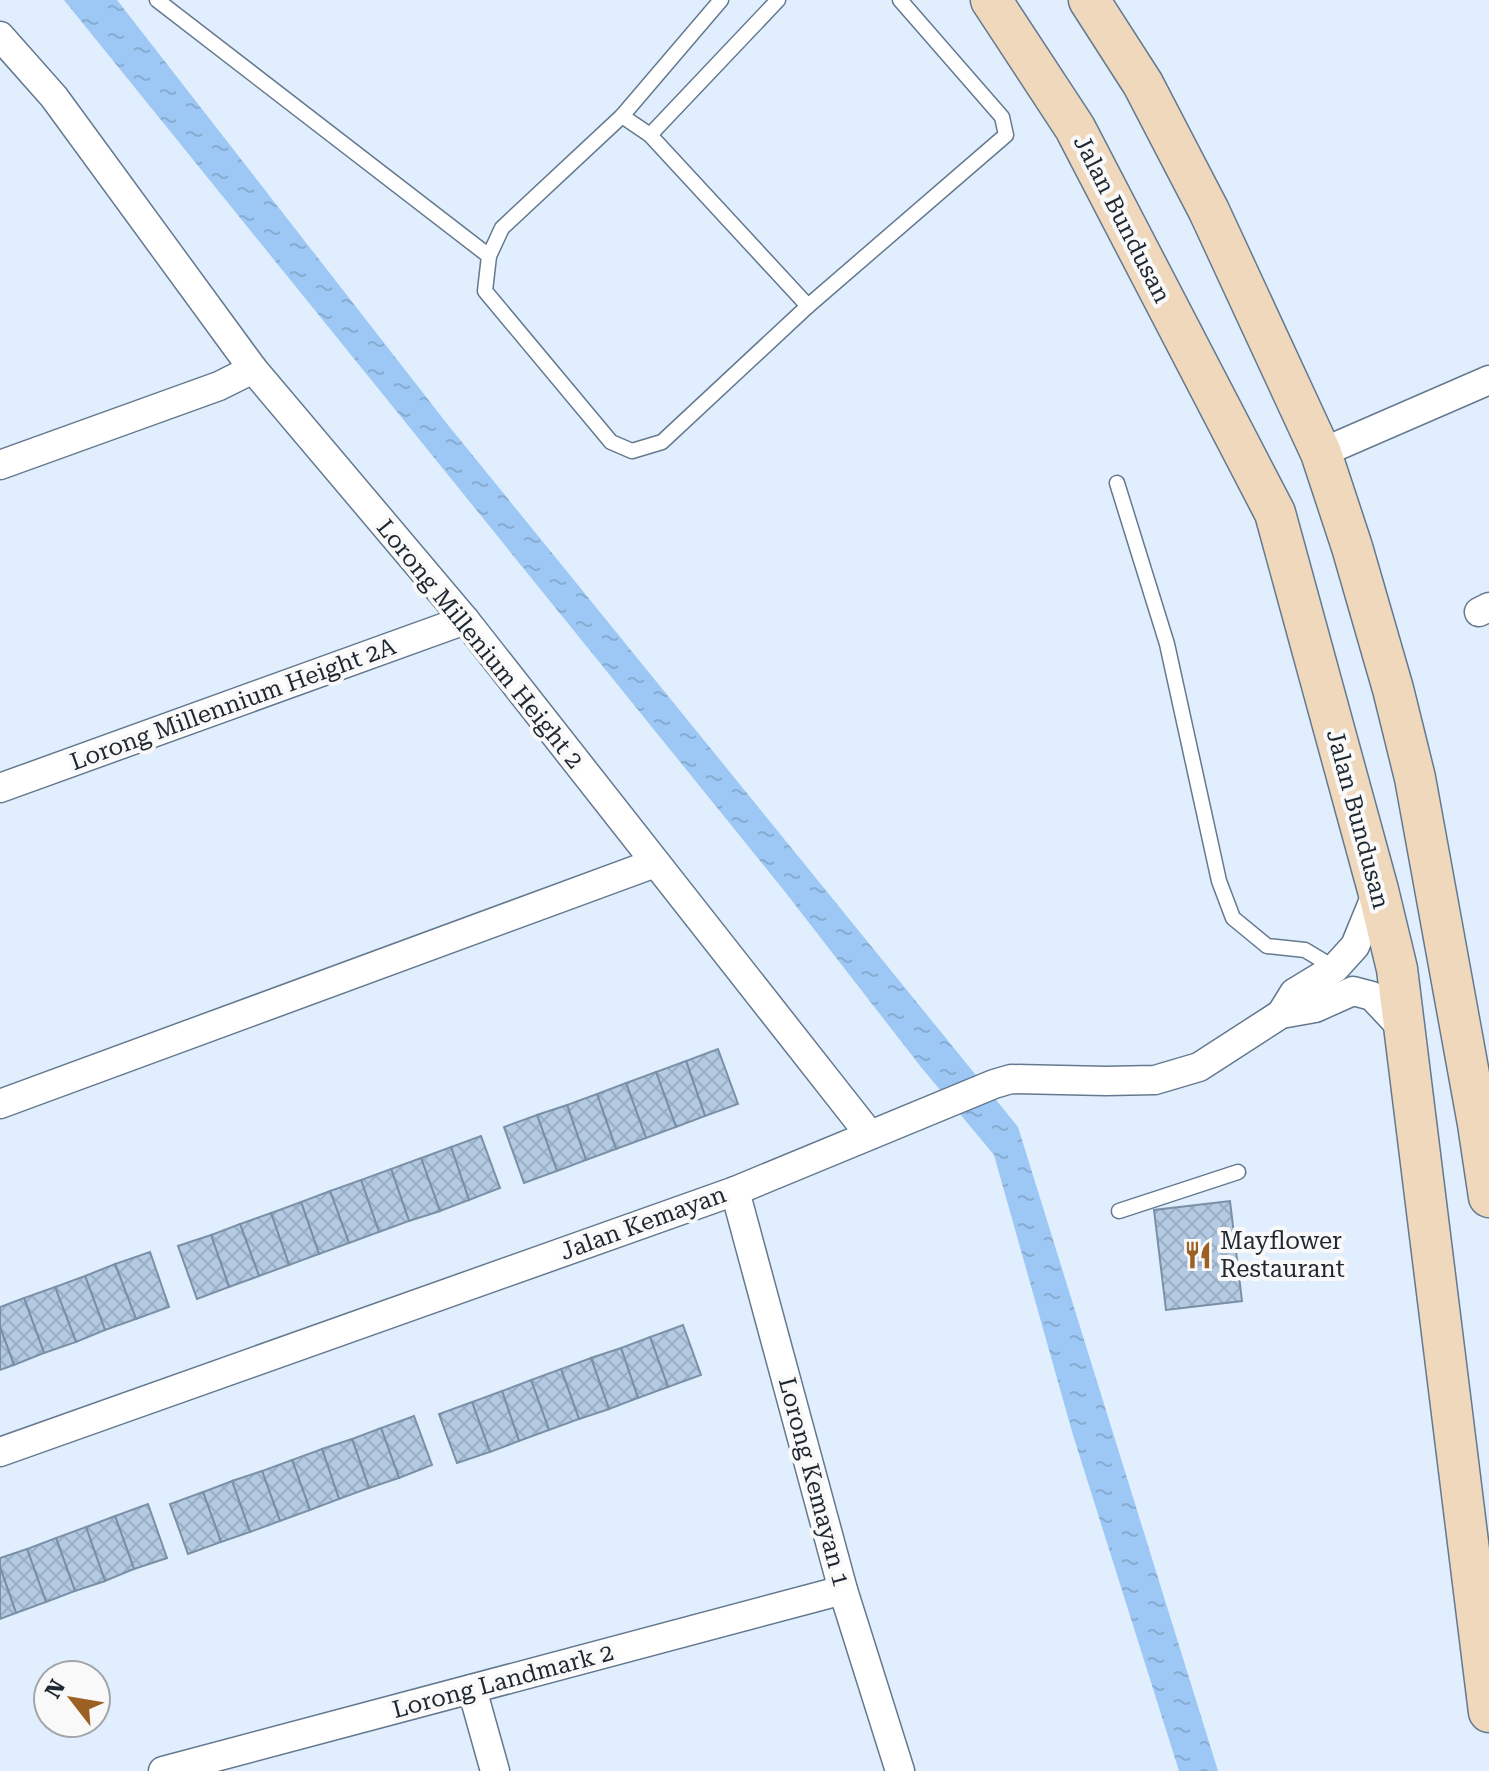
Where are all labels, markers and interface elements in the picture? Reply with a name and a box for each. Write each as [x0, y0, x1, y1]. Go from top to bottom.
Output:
street label: Jalan Bundusan [1068, 131, 1176, 307]
street label: Lorong Millenium Height 2 [371, 514, 589, 774]
street label: Lorong Millennium Height 2A [66, 632, 400, 776]
street label: Jalan Bundusan [1321, 726, 1395, 912]
street label: Jalan Kemayan [556, 1180, 730, 1266]
place label: Mayflower Restaurant [1220, 1227, 1345, 1283]
restaurant icon: Mayflower Restaurant [1183, 1240, 1213, 1270]
street label: Lorong Kemayan 1 [773, 1374, 855, 1590]
street label: Lorong Landmark 2 [389, 1638, 617, 1724]
north arrow [32, 1659, 112, 1739]
text: N [40, 1675, 70, 1703]

